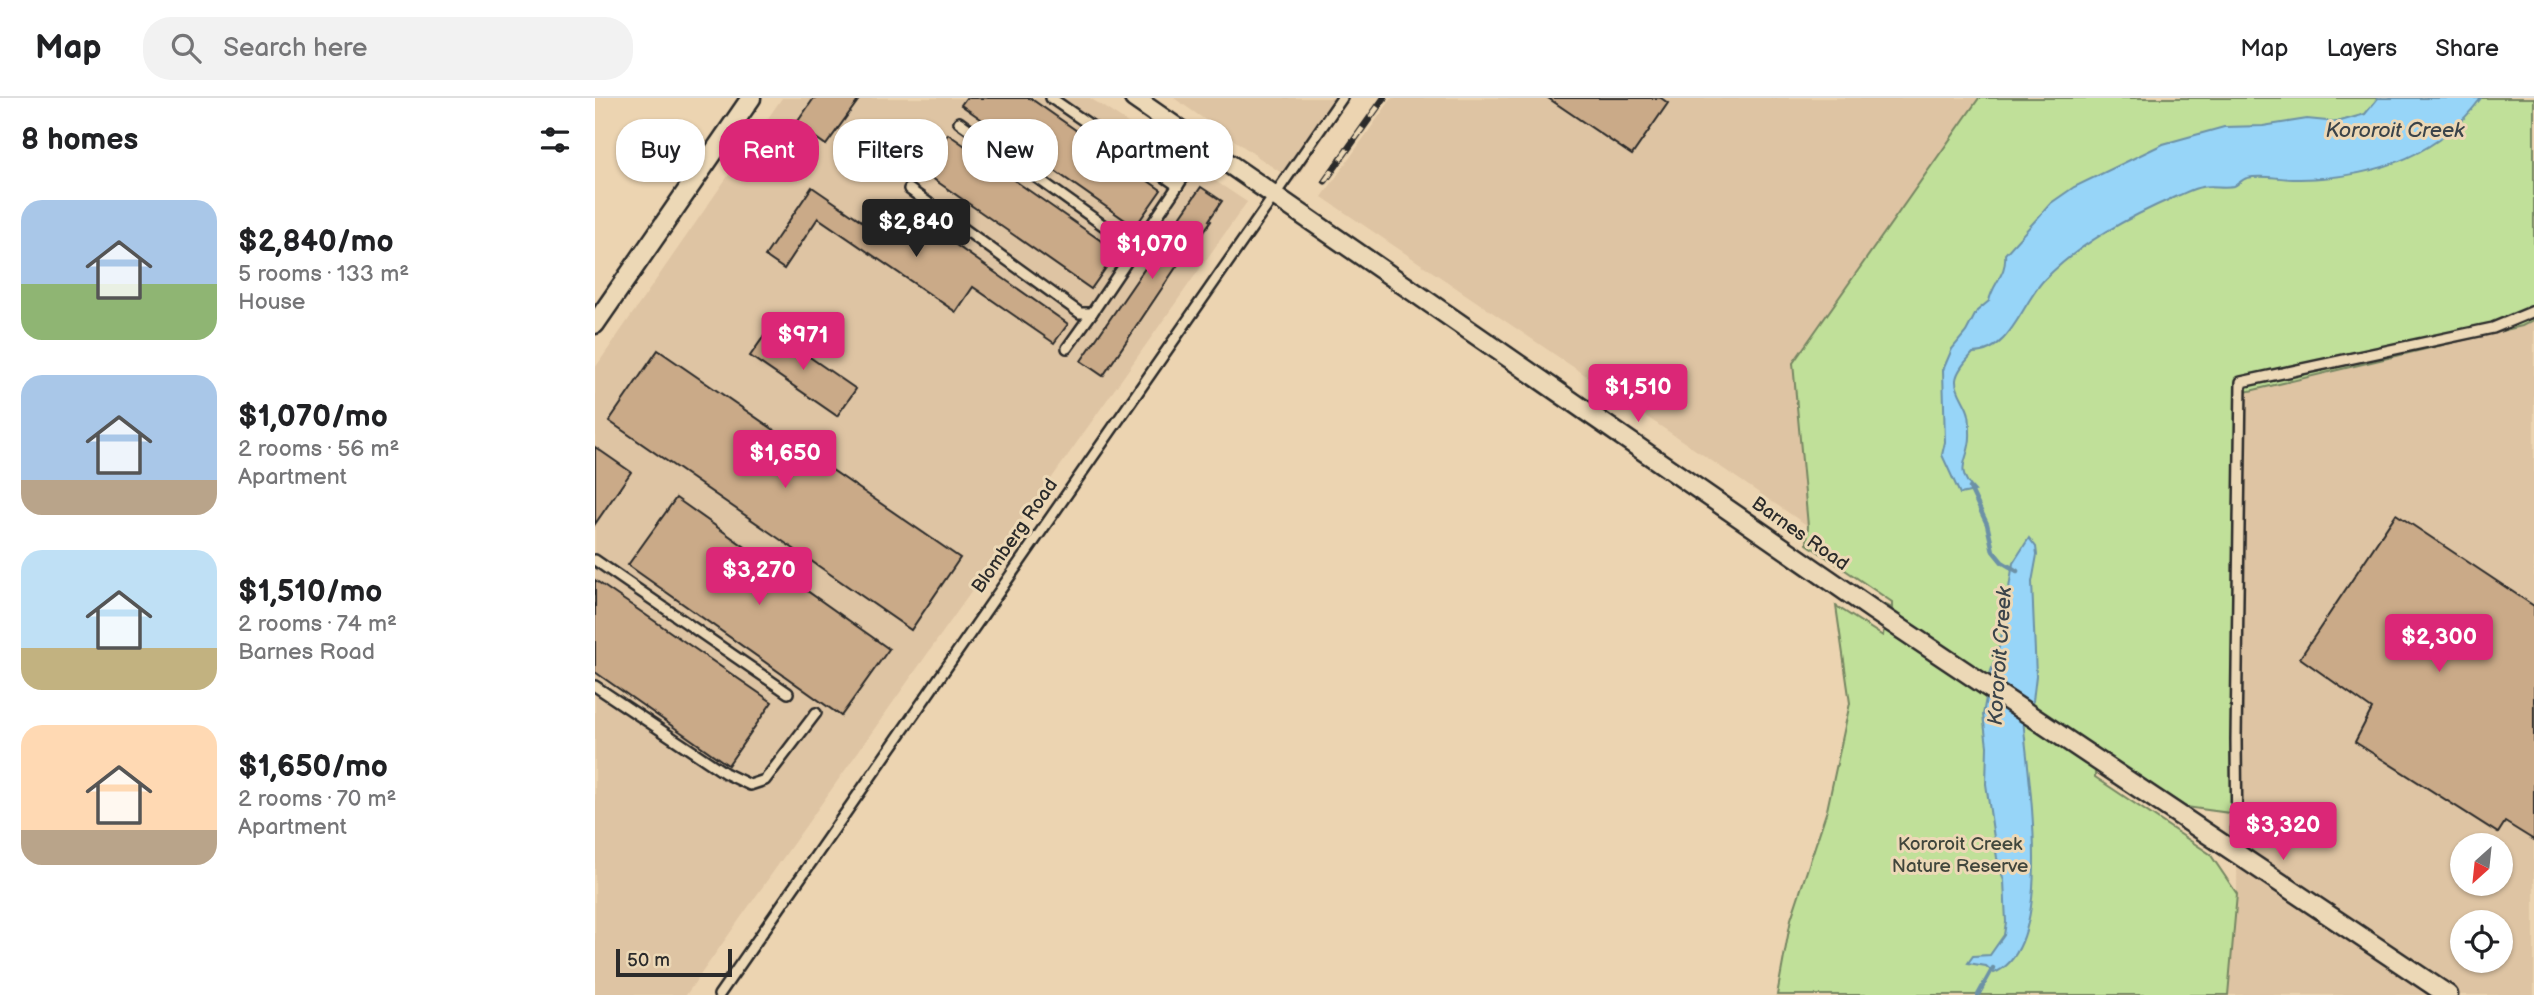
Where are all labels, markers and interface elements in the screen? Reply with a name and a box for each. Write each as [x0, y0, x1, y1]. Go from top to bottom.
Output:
search box [143, 17, 633, 80]
text: Map [35, 28, 101, 68]
icon: search [167, 29, 205, 67]
text: Search here [223, 33, 367, 64]
text: Map [2240, 34, 2288, 63]
text: Layers [2326, 34, 2397, 63]
text: Share [2435, 34, 2499, 63]
water label: Kororoit Creek [2326, 118, 2465, 143]
chip: Buy [616, 119, 705, 182]
chip: Rent [719, 119, 819, 182]
chip: Filters [833, 119, 948, 182]
chip: New [962, 119, 1058, 182]
chip: Apartment [1072, 119, 1233, 182]
icon: filters [536, 121, 574, 159]
text: 8 homes [21, 122, 138, 158]
pin: $2,840 [859, 200, 973, 259]
text: $2,840 [878, 208, 954, 236]
pin: $1,070 [1095, 222, 1209, 281]
text: $2,840/mo [238, 224, 394, 260]
icon: home [77, 228, 161, 312]
text: $1,070 [1116, 230, 1188, 258]
text: 5 rooms · 133 m² [238, 260, 409, 288]
text: House [238, 288, 305, 316]
pin: $971 [762, 313, 844, 372]
text: $971 [777, 321, 829, 349]
pin: $1,510 [1581, 364, 1695, 424]
text: $1,510 [1604, 373, 1672, 401]
text: $1,070/mo [238, 399, 388, 435]
icon: home [77, 403, 161, 487]
pin: $1,650 [728, 430, 842, 490]
text: 2 rooms · 56 m² [238, 435, 400, 463]
text: $1,650 [749, 439, 821, 467]
text: Apartment [238, 463, 347, 491]
street label: Blomberg Road [967, 474, 1063, 598]
street label: Barnes Road [1747, 492, 1853, 576]
pin: $3,270 [702, 547, 816, 607]
text: $3,270 [722, 556, 796, 584]
text: $1,510/mo [238, 574, 382, 610]
icon: home [77, 578, 161, 662]
water label: Kororoit Creek [1983, 585, 2017, 726]
text: 2 rooms · 74 m² [238, 610, 397, 638]
pin: $2,300 [2382, 614, 2496, 674]
text: $2,300 [2401, 623, 2477, 651]
text: Barnes Road [238, 638, 375, 666]
text: $1,650/mo [238, 749, 388, 785]
icon: home [77, 753, 161, 837]
text: 2 rooms · 70 m² [238, 785, 397, 813]
pin: $3,320 [2226, 802, 2340, 862]
text: $3,320 [2246, 811, 2320, 839]
text: Apartment [238, 813, 347, 841]
park label: Kororoit Creek Nature Reserve [1892, 833, 2028, 878]
north arrow [2450, 833, 2513, 896]
map controls [2450, 833, 2513, 973]
button: locate [2450, 910, 2513, 973]
scale bar [616, 946, 731, 978]
text: 50 m [627, 949, 670, 972]

